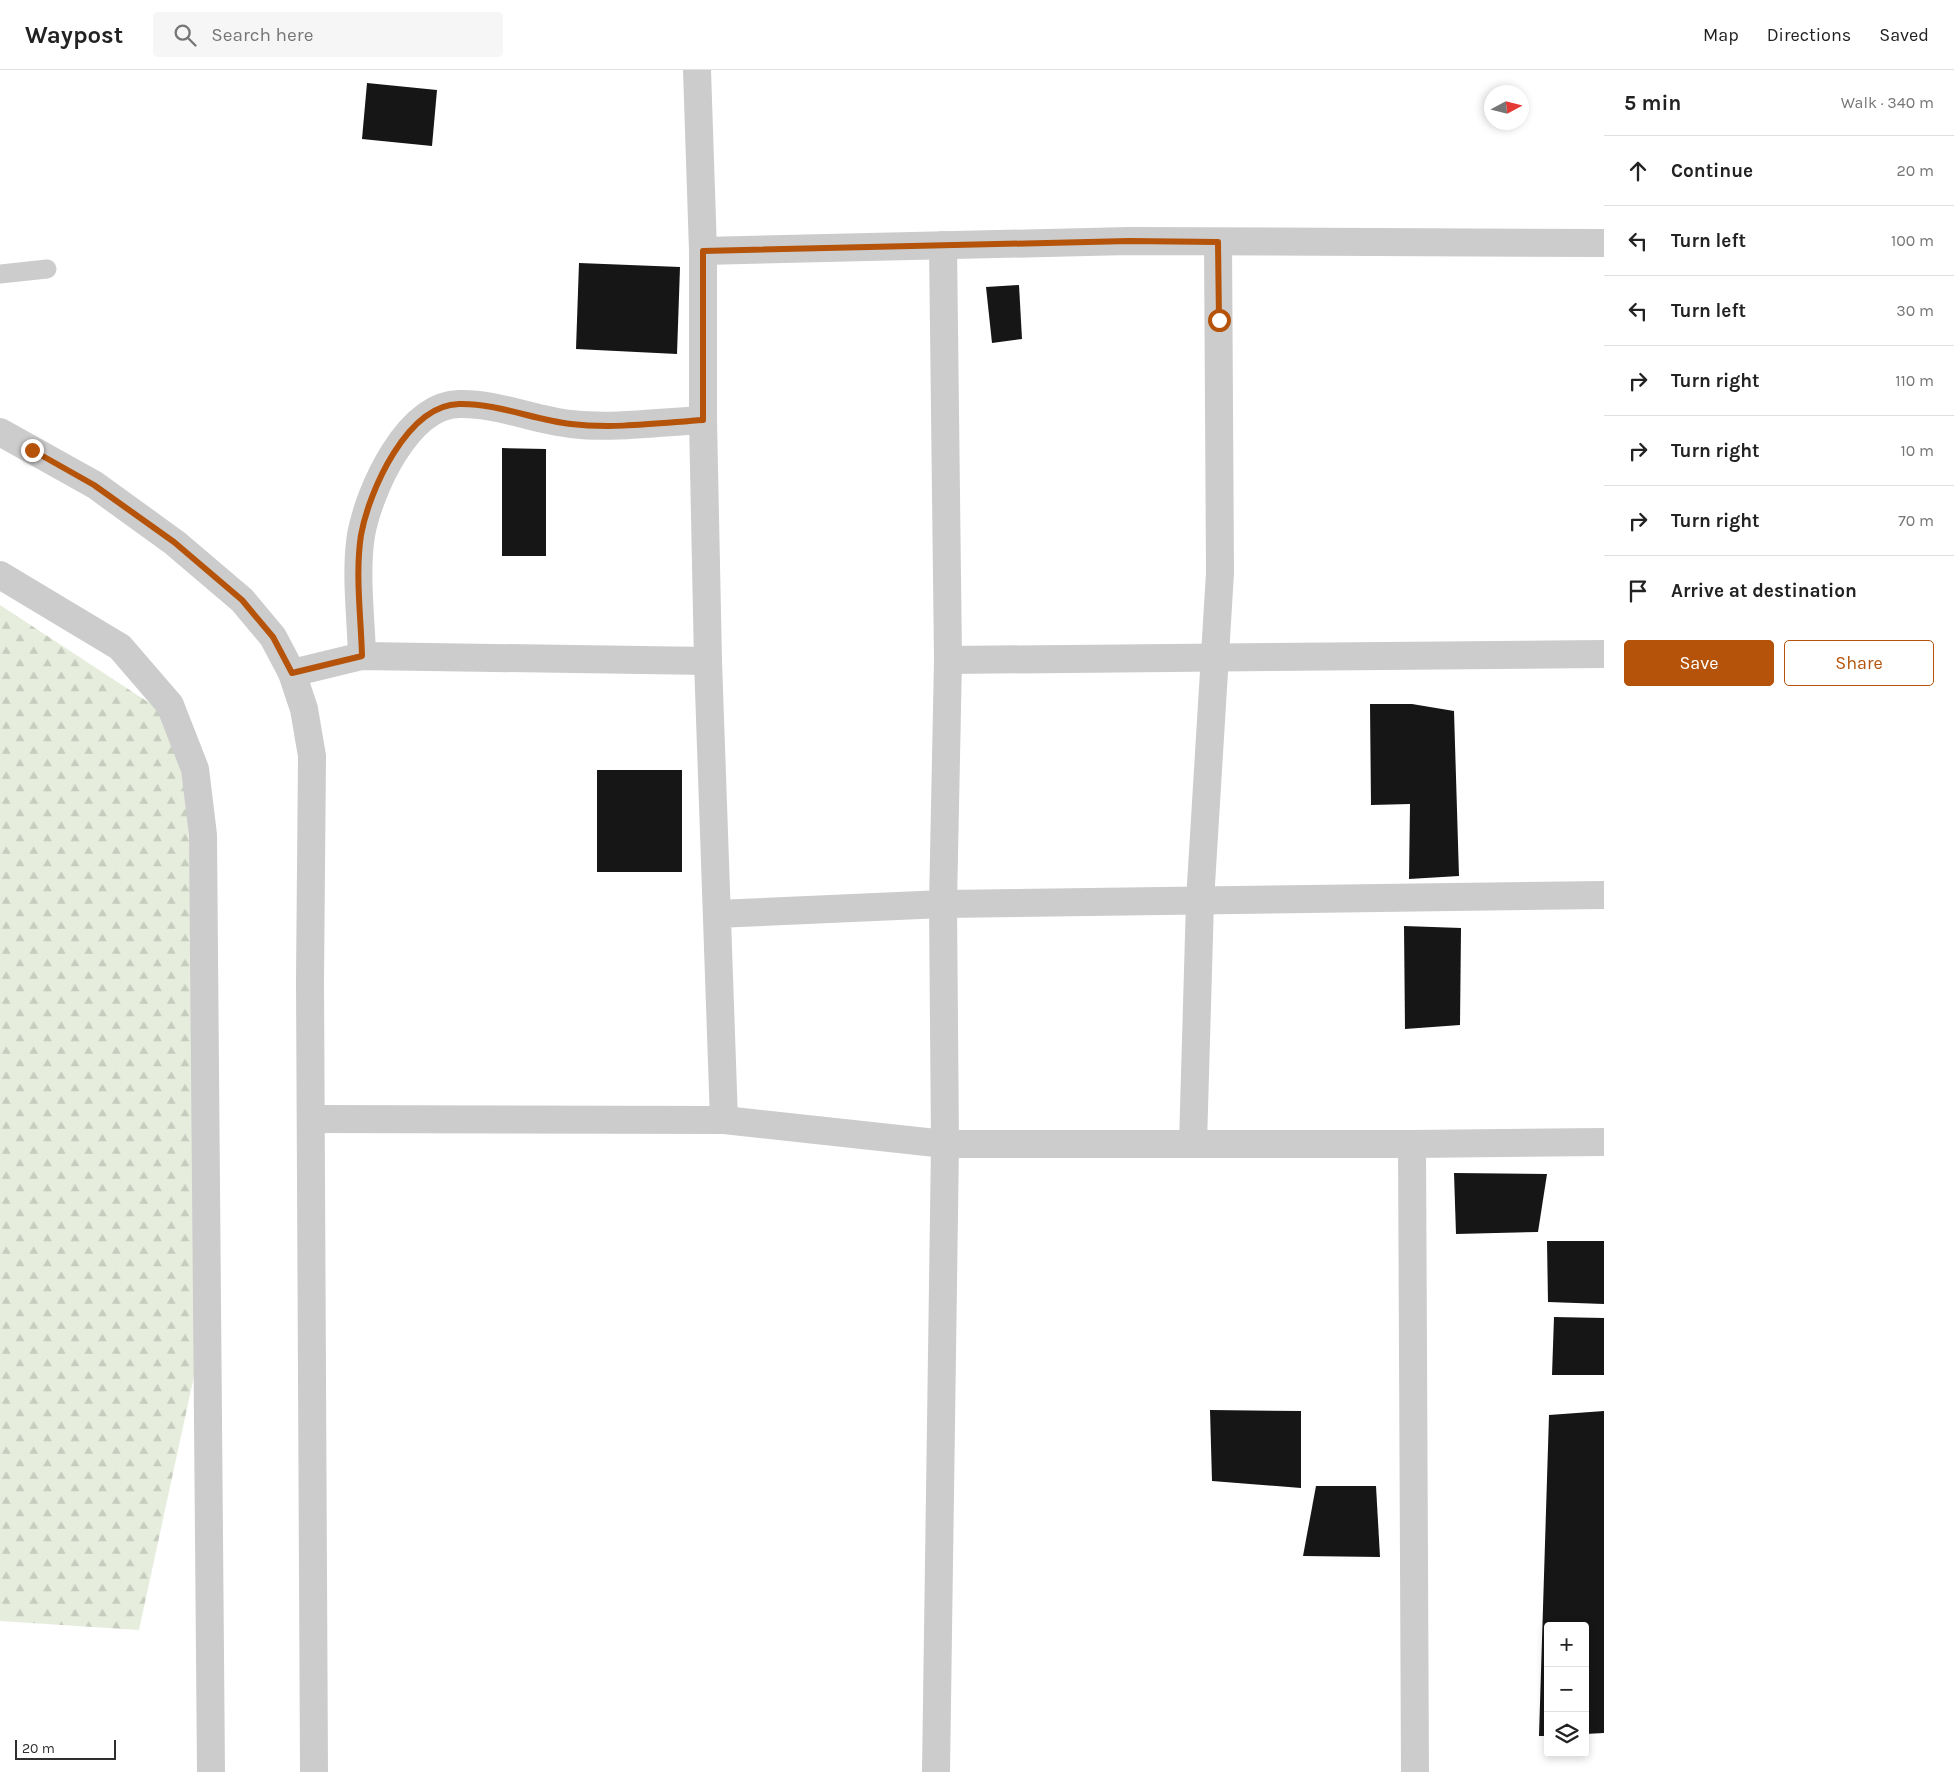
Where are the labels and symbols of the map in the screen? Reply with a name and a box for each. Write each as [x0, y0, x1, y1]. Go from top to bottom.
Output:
north arrow [1484, 85, 1529, 130]
route start [1208, 309, 1231, 332]
route end [21, 439, 44, 462]
scale bar [15, 1737, 116, 1760]

